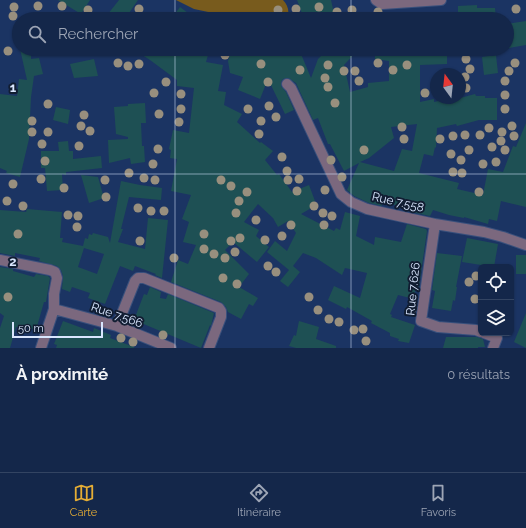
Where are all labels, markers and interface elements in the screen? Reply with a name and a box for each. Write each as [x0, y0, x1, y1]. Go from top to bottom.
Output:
search box [12, 12, 514, 56]
icon: search [26, 23, 48, 45]
text: Rechercher [58, 25, 138, 43]
north arrow [430, 68, 466, 104]
text: 1 [10, 80, 17, 95]
street label: Rue 7.558 [371, 189, 425, 215]
text: 2 [9, 254, 17, 269]
street label: Rue 7.626 [403, 262, 423, 316]
map controls [478, 264, 514, 336]
button: locate [478, 264, 514, 300]
street label: Rue 7.566 [89, 300, 145, 330]
button: layers [478, 300, 514, 336]
scale bar [12, 320, 103, 339]
text: 50 m [18, 322, 44, 335]
text: À proximité [16, 364, 108, 384]
text: 0 résultats [447, 367, 510, 382]
tab: Carte [70, 482, 97, 519]
tab: Itinéraire [237, 482, 281, 519]
tab: Favoris [421, 482, 456, 519]

